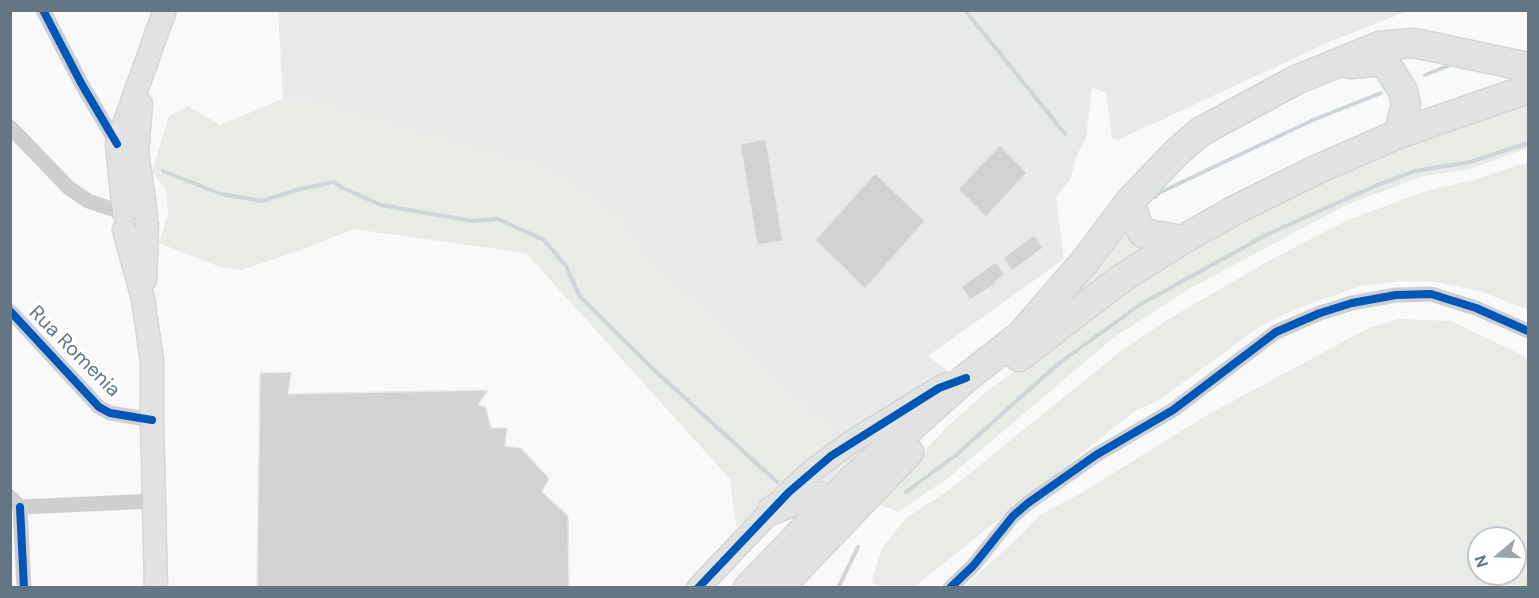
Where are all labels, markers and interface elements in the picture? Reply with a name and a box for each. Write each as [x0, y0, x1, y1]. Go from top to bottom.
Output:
street label: Rua Romenia [23, 301, 125, 403]
north arrow [1467, 526, 1527, 586]
text: N [1470, 552, 1493, 570]

